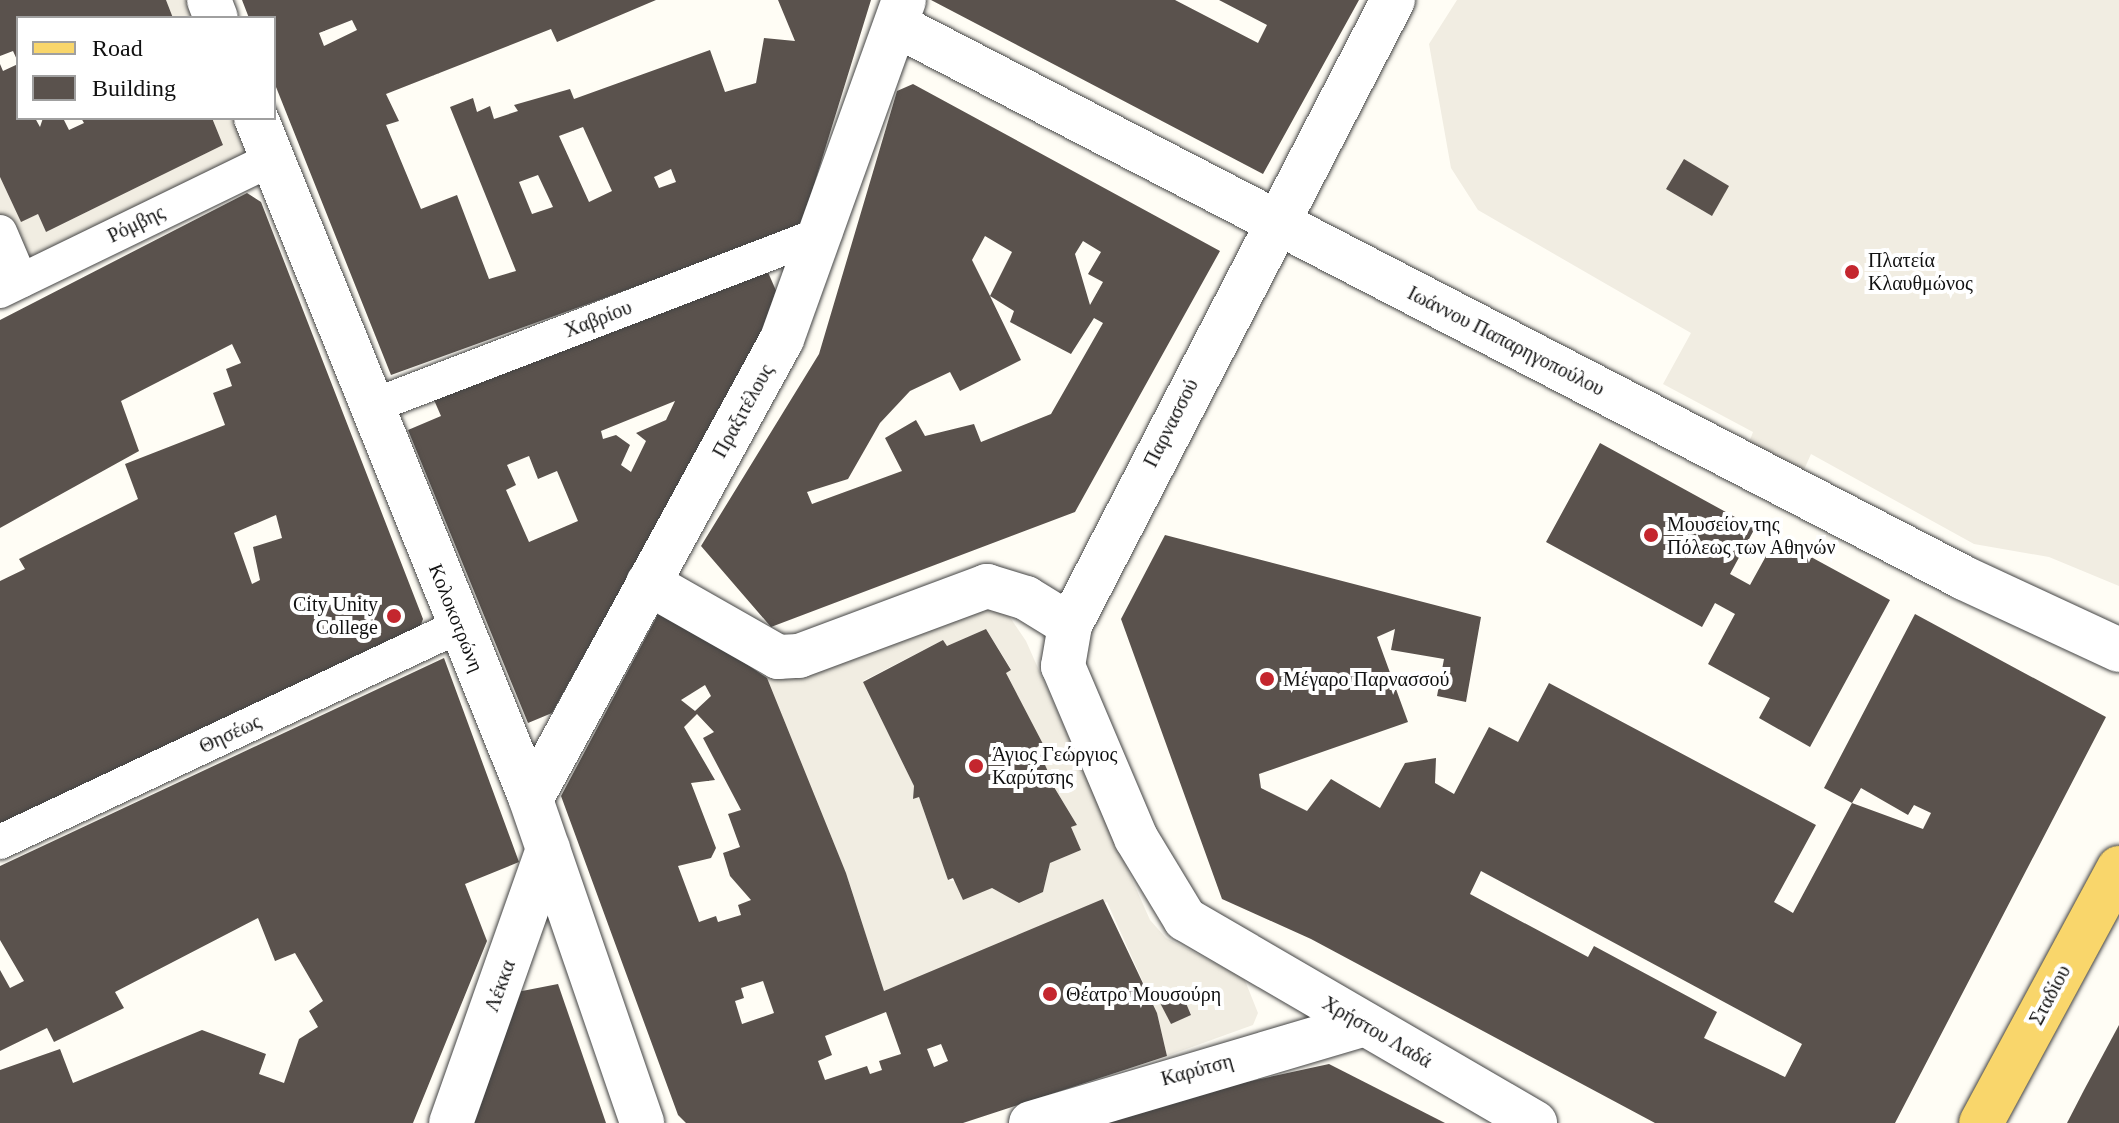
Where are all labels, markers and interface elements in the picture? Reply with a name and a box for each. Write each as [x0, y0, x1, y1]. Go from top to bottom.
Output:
legend [16, 16, 276, 120]
text: Road [92, 35, 143, 61]
text: Building [92, 75, 176, 101]
street label: Ρόμβης [104, 200, 168, 248]
place label: Πλατεία Κλαυθμώνος [1868, 248, 1973, 295]
marker: Πλατεία Κλαυθμώνος [1843, 263, 1861, 281]
street label: Ιωάννου Παπαρηγοπούλου [1404, 281, 1608, 401]
street label: Χαβρίου [561, 295, 635, 343]
street label: Πραξιτέλους [707, 360, 779, 462]
street label: Παρνασσού [1139, 375, 1203, 471]
place label: Μουσείον της Πόλεως των Αθηνών [1667, 512, 1837, 559]
marker: Μουσείον της Πόλεως των Αθηνών [1642, 526, 1660, 544]
street label: Κολοκοτρώνη [423, 560, 489, 676]
place label: City Unity College [293, 592, 378, 639]
marker: City Unity College [385, 607, 403, 625]
place label: Μέγαρο Παρνασσού [1283, 667, 1449, 691]
marker: Μέγαρο Παρνασσού [1258, 670, 1276, 688]
street label: Θησέως [195, 709, 265, 759]
place label: Άγιος Γεώργιος Καρύτσης [992, 742, 1117, 789]
marker: Άγιος Γεώργιος Καρύτσης [967, 757, 985, 775]
street label: Λέκκα [480, 957, 520, 1015]
street label: Σταδίου [2024, 961, 2076, 1029]
place label: Θέατρο Μουσούρη [1066, 982, 1221, 1006]
marker: Θέατρο Μουσούρη [1041, 985, 1059, 1003]
street label: Χρήστου Λαδά [1318, 991, 1436, 1073]
street label: Καρύτση [1158, 1049, 1236, 1091]

